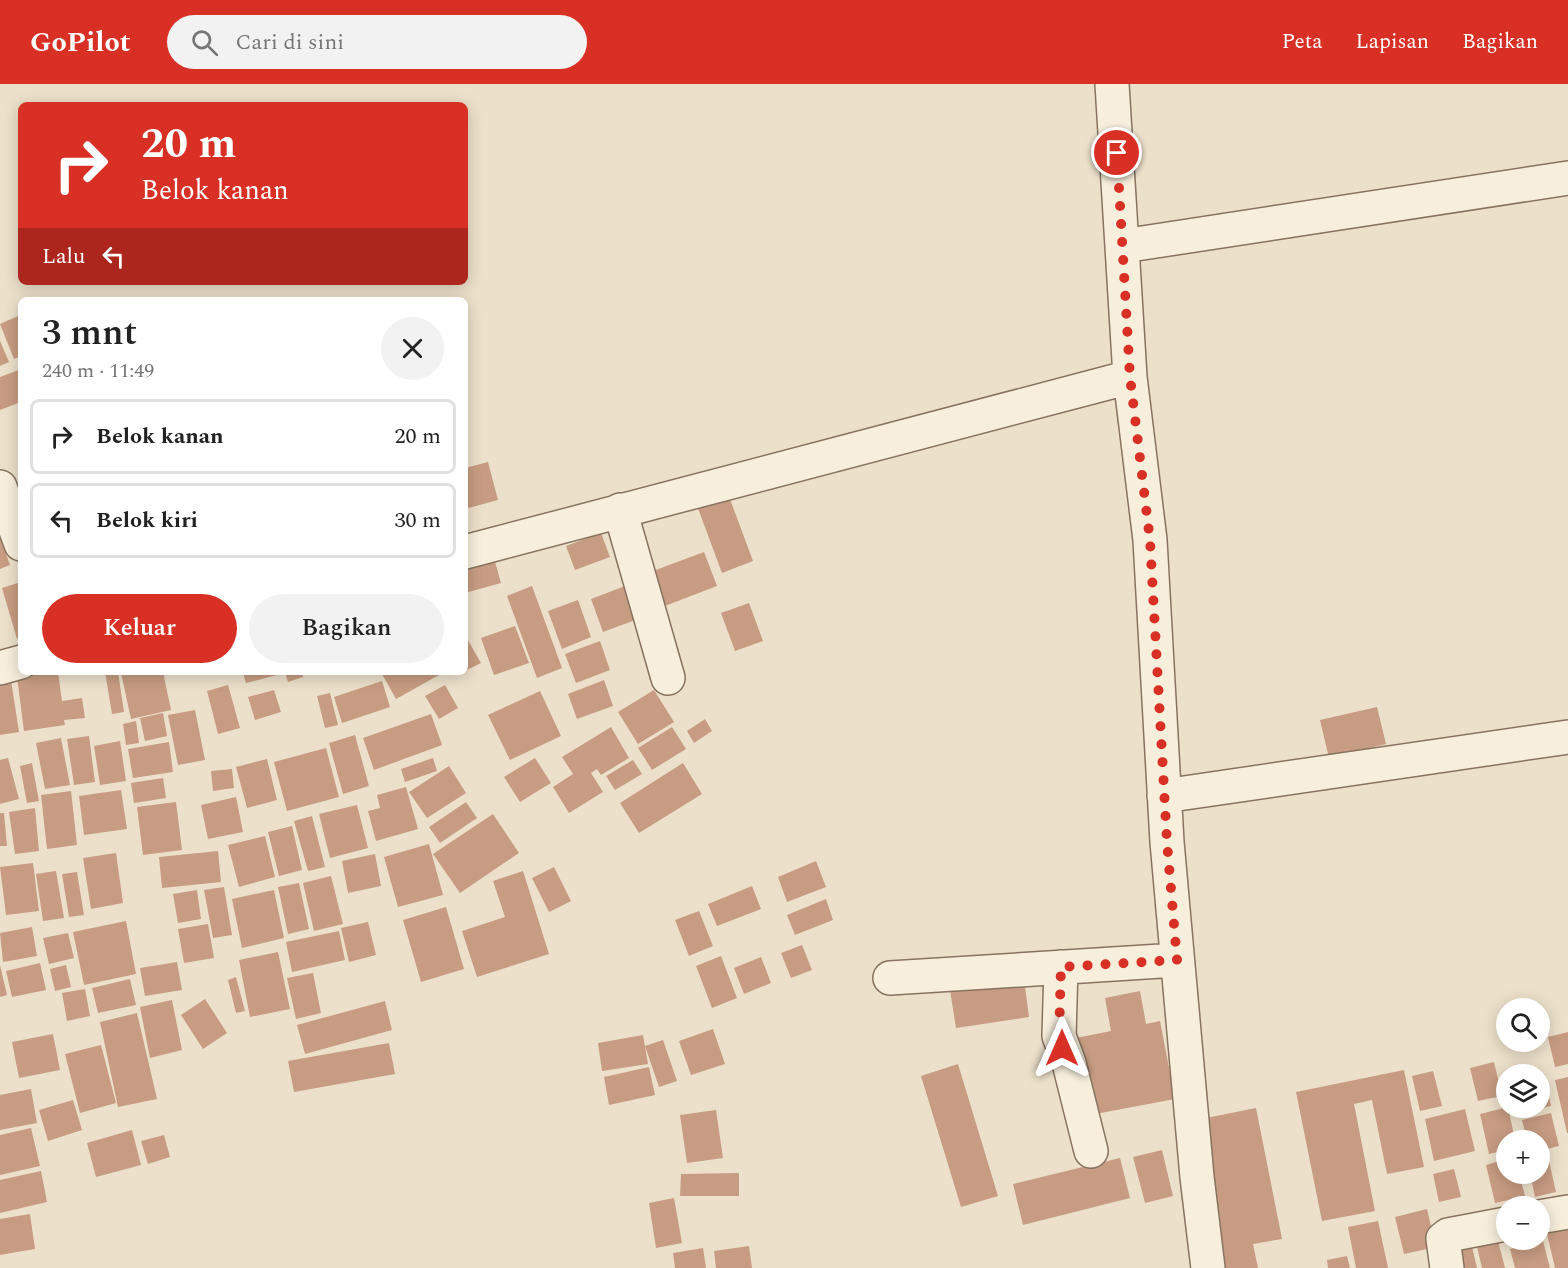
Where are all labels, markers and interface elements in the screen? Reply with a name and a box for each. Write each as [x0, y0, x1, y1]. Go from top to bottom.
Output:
search box [167, 15, 587, 69]
text: GoPilot [30, 21, 131, 64]
icon: search [188, 26, 221, 59]
text: Cari di sini [236, 26, 344, 59]
text: Peta [1282, 26, 1322, 58]
text: Lapisan [1355, 26, 1429, 58]
text: Bagikan [1462, 26, 1538, 58]
text: 20 m [141, 113, 236, 176]
icon: right [42, 126, 120, 204]
pin [1091, 127, 1142, 178]
icon: arrive [1100, 136, 1133, 169]
text: Belok kanan [141, 170, 289, 212]
text: Lalu [42, 240, 85, 273]
icon: left [97, 240, 130, 273]
text: 3 mnt [42, 306, 137, 361]
button: close [381, 317, 444, 380]
text: 240 m · 11:49 [42, 356, 154, 386]
icon: right [45, 420, 78, 453]
text: Belok kanan [96, 420, 224, 453]
text: 20 m [395, 420, 441, 453]
icon: left [45, 504, 78, 537]
text: Belok kiri [96, 504, 198, 537]
text: 30 m [395, 504, 441, 537]
button: Keluar [42, 594, 237, 663]
button: Bagikan [249, 594, 444, 663]
map controls [1496, 998, 1550, 1250]
button: search [1496, 998, 1550, 1052]
position arrow [1030, 1016, 1094, 1080]
button: layers [1496, 1064, 1550, 1118]
button: + [1496, 1130, 1550, 1184]
button: − [1496, 1196, 1550, 1250]

